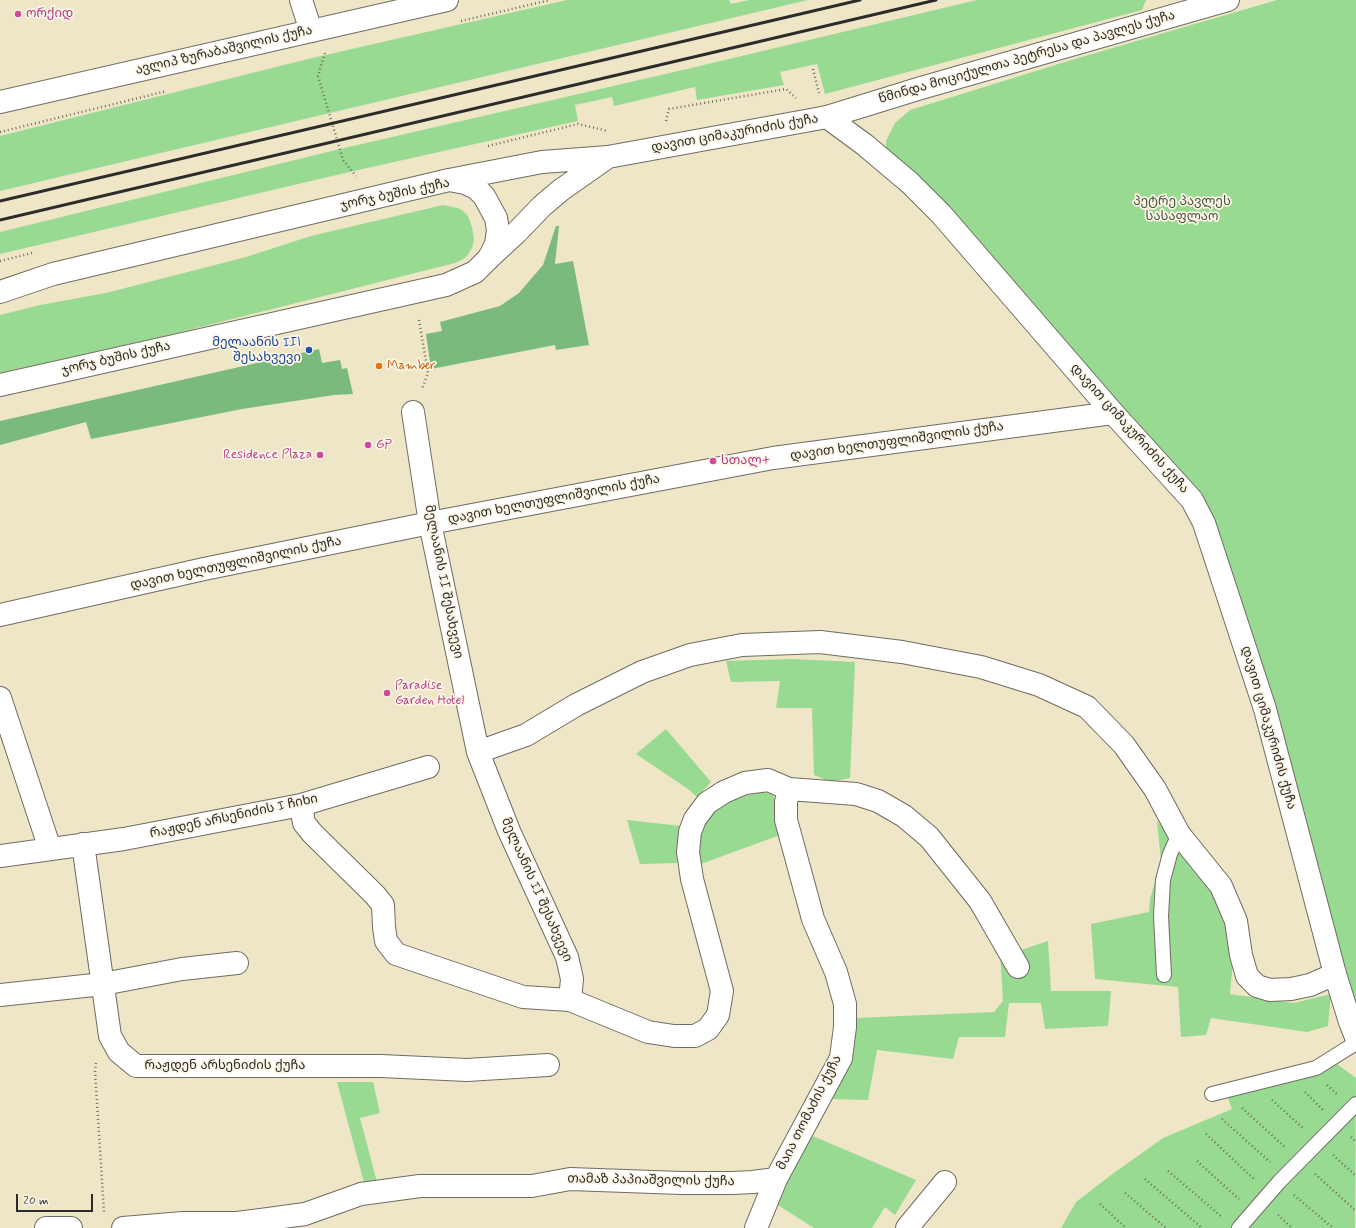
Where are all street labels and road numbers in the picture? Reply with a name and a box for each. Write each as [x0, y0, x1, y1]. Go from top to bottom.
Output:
street label: წმინდა მოციქულთა პეტრესა და პავლეს ქუჩა [877, 8, 1177, 108]
street label: ავლიპ ზურაბაშვილის ქუჩა [134, 23, 314, 79]
street label: დავით ციმაკურიძის ქუჩა [650, 112, 820, 156]
street label: ჯორჯ ბუშის ქუჩა [339, 176, 451, 214]
street label: ჯორჯ ბუშის ქუჩა [60, 339, 172, 379]
street label: დავით ციმაკურიძის ქუჩა [1067, 361, 1191, 497]
street label: დავით ხელთუფლიშვილის ქუჩა [789, 419, 1005, 465]
street label: დავით ხელთუფლიშვილის ქუჩა [447, 472, 661, 528]
street label: მელაანის II შესახვევი [420, 504, 466, 660]
street label: დავით ხელთუფლიშვილის ქუჩა [129, 534, 343, 594]
street label: დავით ციმაკურიძის ქუჩა [1237, 644, 1299, 812]
street label: რაჟდენ არსენიძის I ჩიხი [149, 792, 319, 842]
street label: მელაანის II შესახვევი [497, 815, 575, 965]
street label: მაია თომაძის ქუჩა [774, 1053, 846, 1173]
street label: რაჟდენ არსენიძის ქუჩა [145, 1058, 305, 1074]
street label: თამაზ პაპიაშვილის ქუჩა [567, 1172, 735, 1190]

